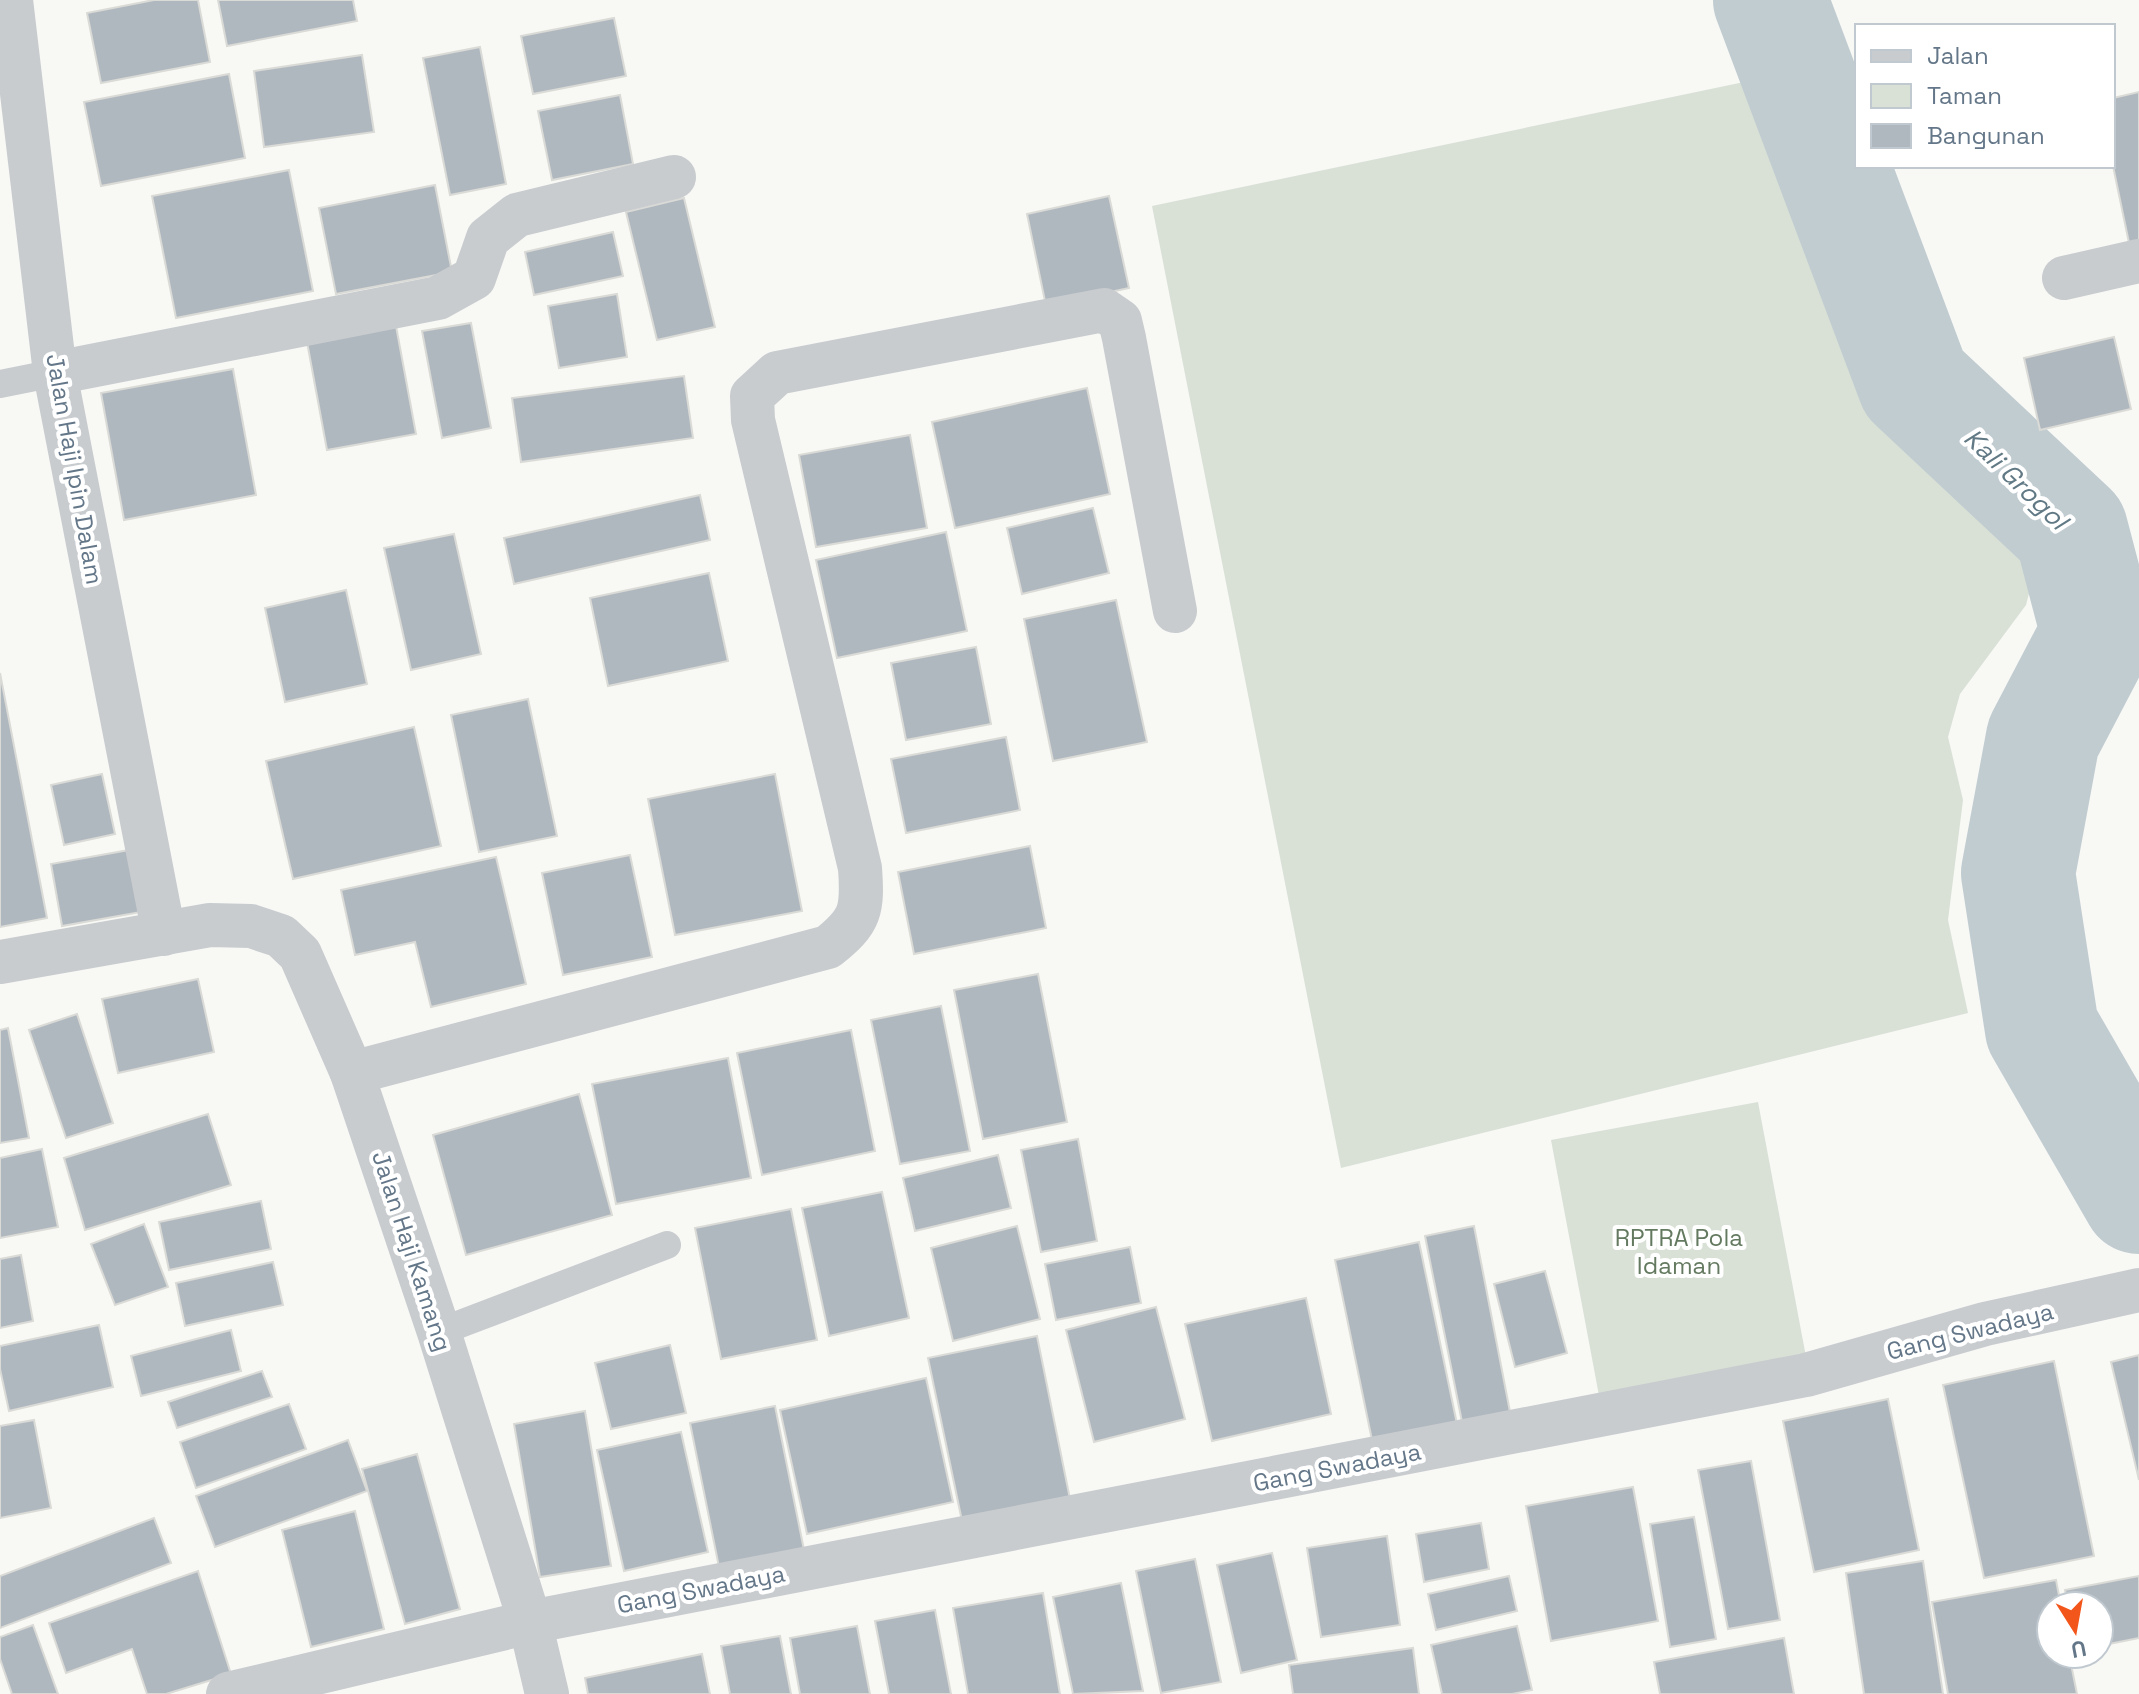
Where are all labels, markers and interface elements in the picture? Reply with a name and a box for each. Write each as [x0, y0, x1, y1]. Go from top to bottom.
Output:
legend [1855, 24, 2115, 168]
text: Jalan [1927, 40, 1989, 71]
text: Taman [1927, 80, 2002, 111]
text: Bangunan [1927, 120, 2045, 151]
street label: Jalan Haji Ipin Dalam [39, 351, 111, 587]
water label: Kali Grogol [1957, 421, 2077, 539]
street label: Jalan Haji Kamang [365, 1147, 459, 1355]
park label: RPTRA Pola Idaman [1615, 1222, 1743, 1281]
street label: Gang Swadaya [1884, 1295, 2057, 1367]
street label: Gang Swadaya [1250, 1435, 1424, 1498]
street label: Gang Swadaya [614, 1557, 788, 1620]
north arrow [2035, 1590, 2115, 1670]
text: U [2069, 1634, 2089, 1665]

